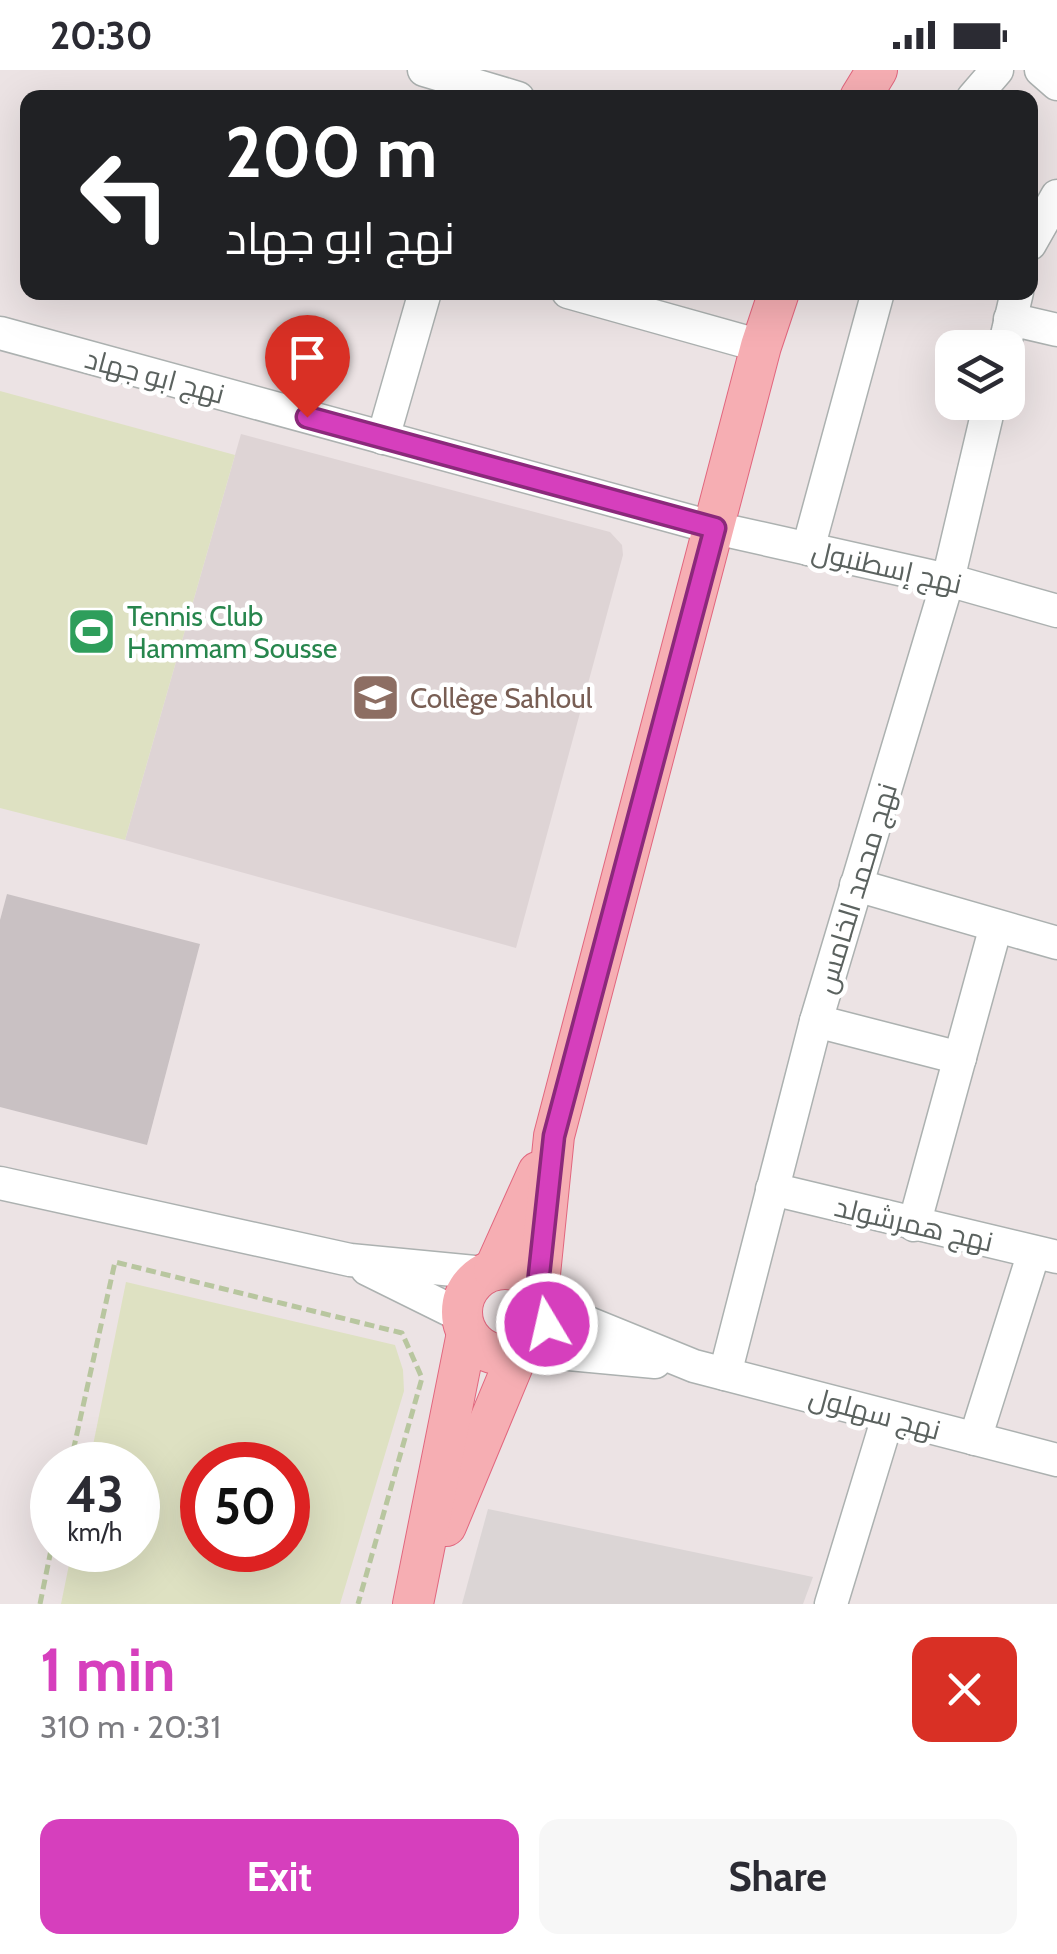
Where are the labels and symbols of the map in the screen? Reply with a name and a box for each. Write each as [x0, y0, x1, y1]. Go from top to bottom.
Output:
pin [265, 315, 350, 418]
street label: نهج ابو جهاد [81, 341, 229, 413]
street label: نهج إسطنبول [808, 533, 965, 603]
place label: Tennis Club Hammam Sousse [127, 599, 337, 665]
sports icon: Tennis Club Hammam Sousse [66, 606, 118, 658]
school or university icon: Collège Sahloul [349, 672, 401, 724]
place label: Collège Sahloul [410, 681, 593, 715]
street label: نهج محمد الخامس [808, 779, 906, 998]
street label: نهج همرشولد [831, 1189, 996, 1261]
position arrow [495, 1272, 599, 1376]
street label: نهج سهلول [805, 1379, 945, 1449]
speed limit sign: 50 [180, 1442, 310, 1572]

